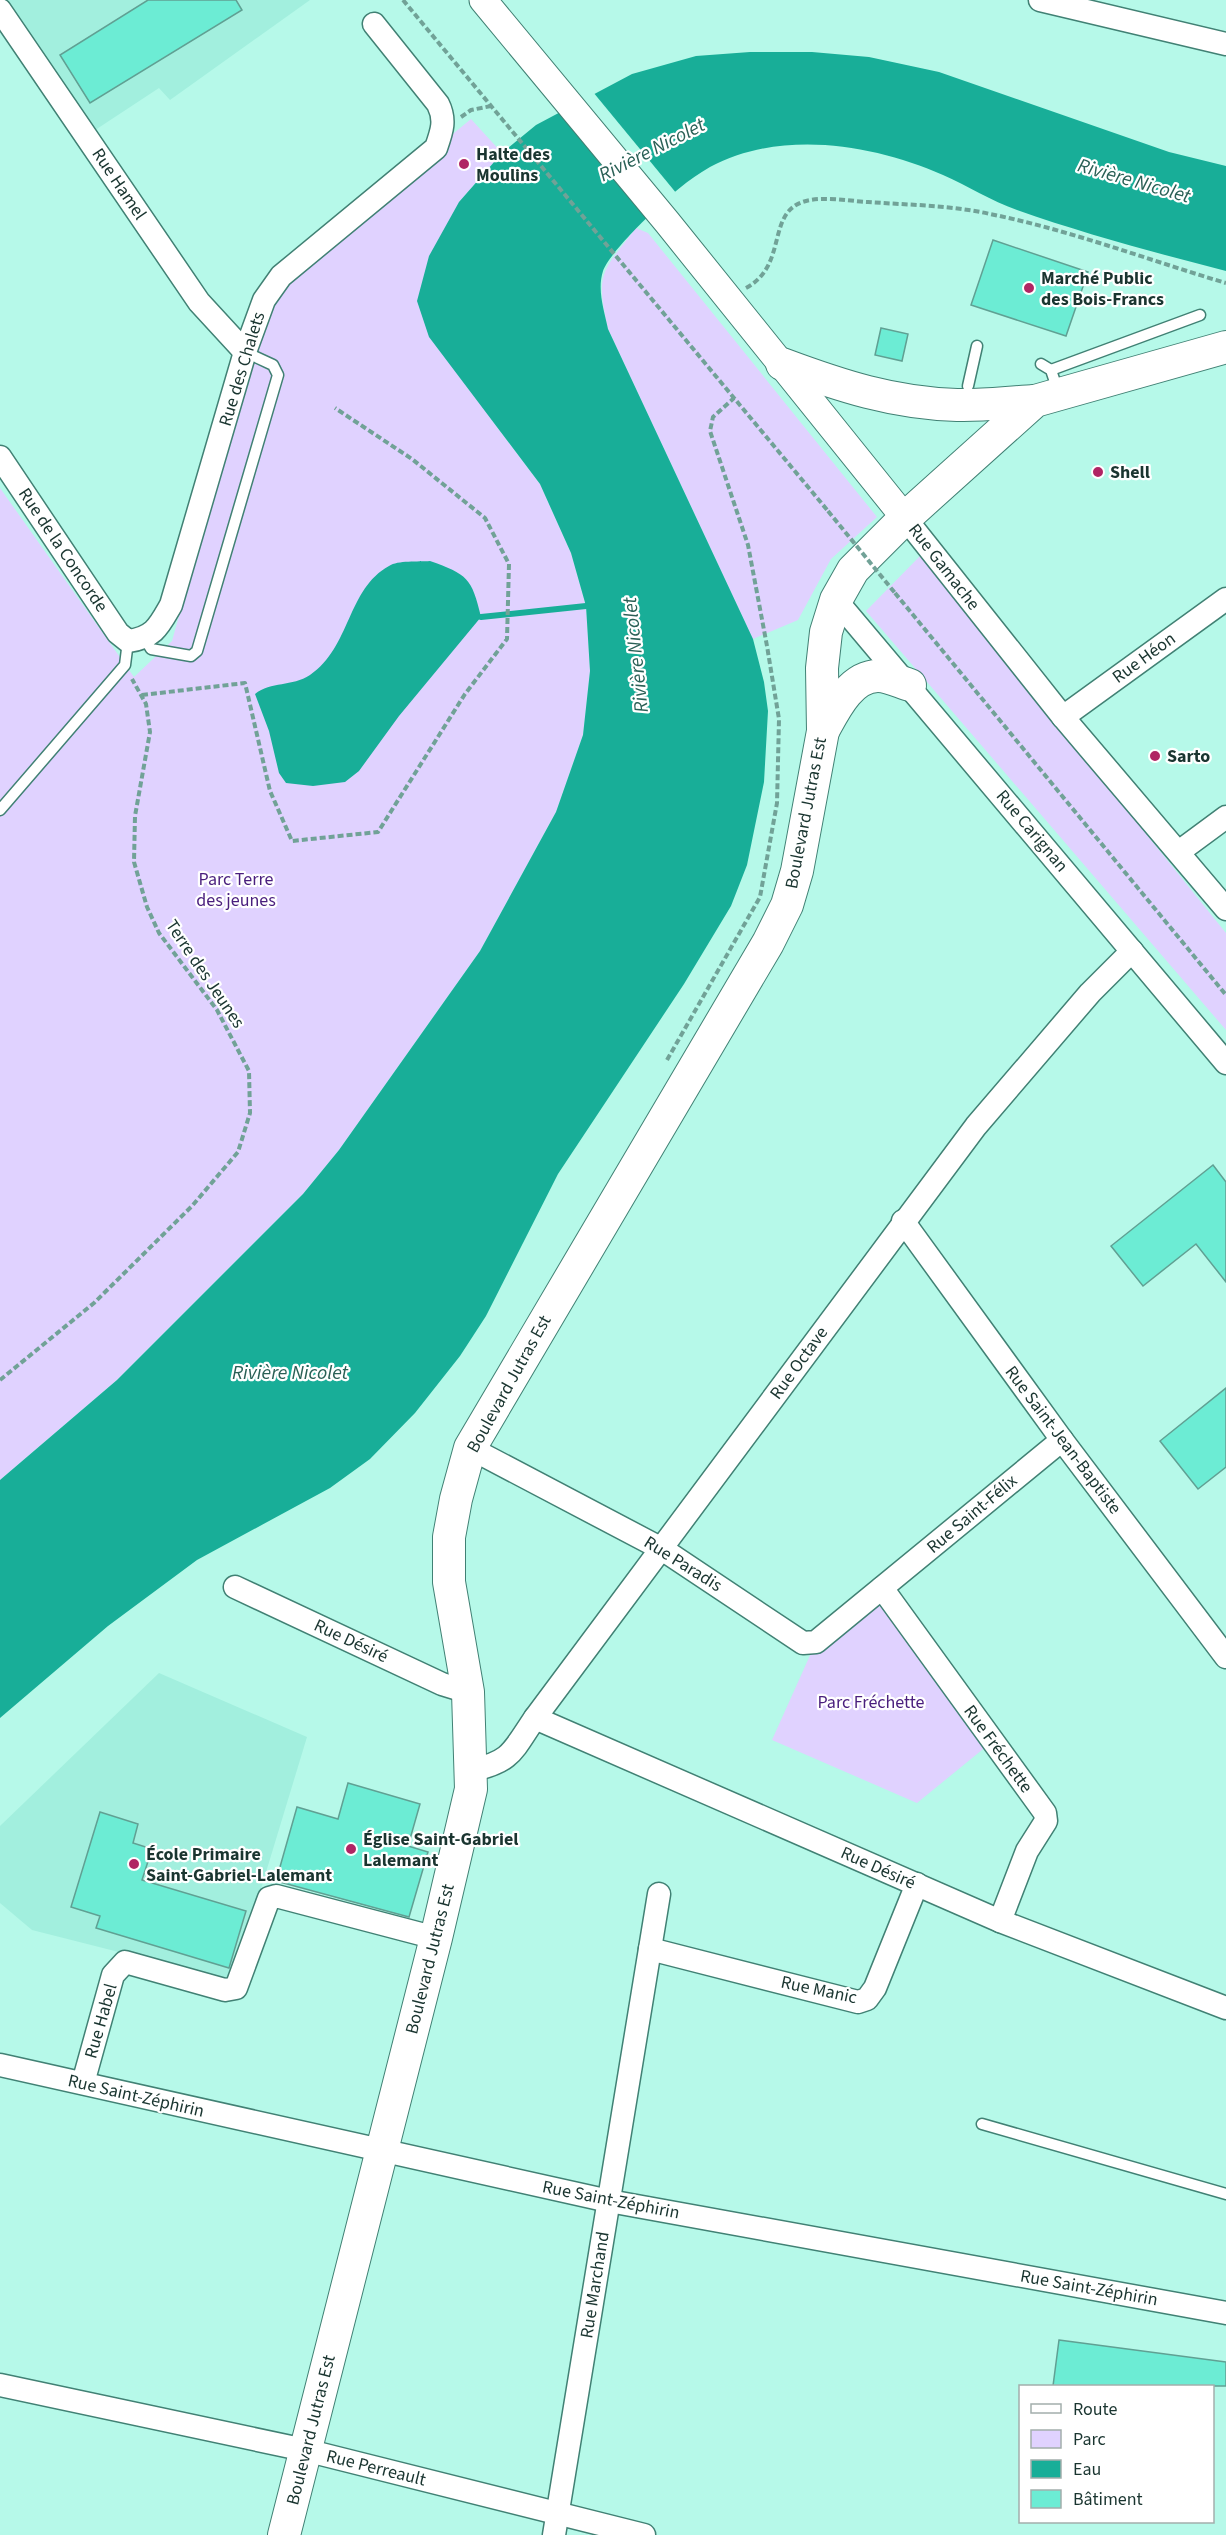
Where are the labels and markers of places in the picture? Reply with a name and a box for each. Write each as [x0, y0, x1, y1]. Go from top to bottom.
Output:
place label: Halte des Moulins [476, 142, 550, 188]
marker: Halte des Moulins [457, 157, 471, 171]
place label: Marché Public des Bois-Francs [1041, 266, 1164, 312]
marker: Marché Public des Bois-Francs [1022, 281, 1036, 295]
place label: Shell [1110, 460, 1150, 485]
marker: Shell [1091, 465, 1105, 479]
place label: Sarto [1167, 744, 1210, 769]
marker: Sarto [1148, 749, 1162, 763]
place label: Église Saint-Gabriel Lalemant [363, 1827, 518, 1873]
place label: École Primaire Saint-Gabriel-Lalemant [146, 1842, 332, 1888]
marker: Église Saint-Gabriel Lalemant [344, 1842, 358, 1856]
marker: École Primaire Saint-Gabriel-Lalemant [127, 1857, 141, 1871]

